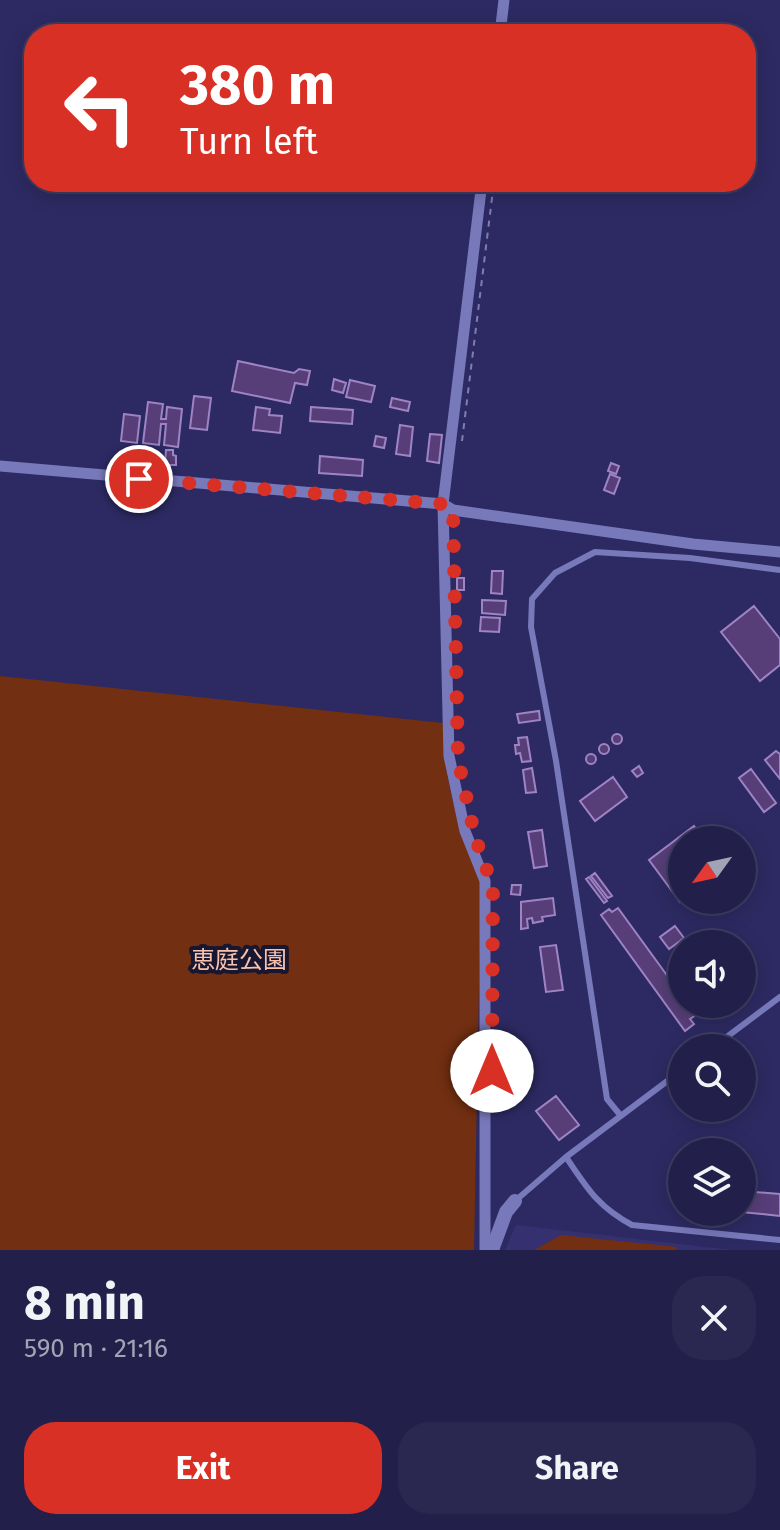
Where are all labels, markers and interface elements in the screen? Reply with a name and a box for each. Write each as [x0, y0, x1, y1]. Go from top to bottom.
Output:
text: 380 m [180, 52, 335, 119]
icon: left [48, 56, 152, 160]
text: Turn left [180, 120, 318, 164]
pin [105, 445, 173, 513]
icon: arrive [117, 457, 161, 501]
north arrow [668, 826, 756, 914]
map controls [668, 826, 756, 1226]
button: sound [668, 930, 756, 1018]
park label: 恵庭公園 [191, 946, 287, 974]
position arrow [450, 1029, 534, 1113]
button: search [668, 1034, 756, 1122]
button: layers [668, 1138, 756, 1226]
text: 8 min [24, 1274, 145, 1332]
button: close [672, 1276, 756, 1360]
text: 590 m · 21:16 [24, 1333, 168, 1364]
button: Exit [24, 1422, 382, 1514]
button: Share [398, 1422, 756, 1514]

